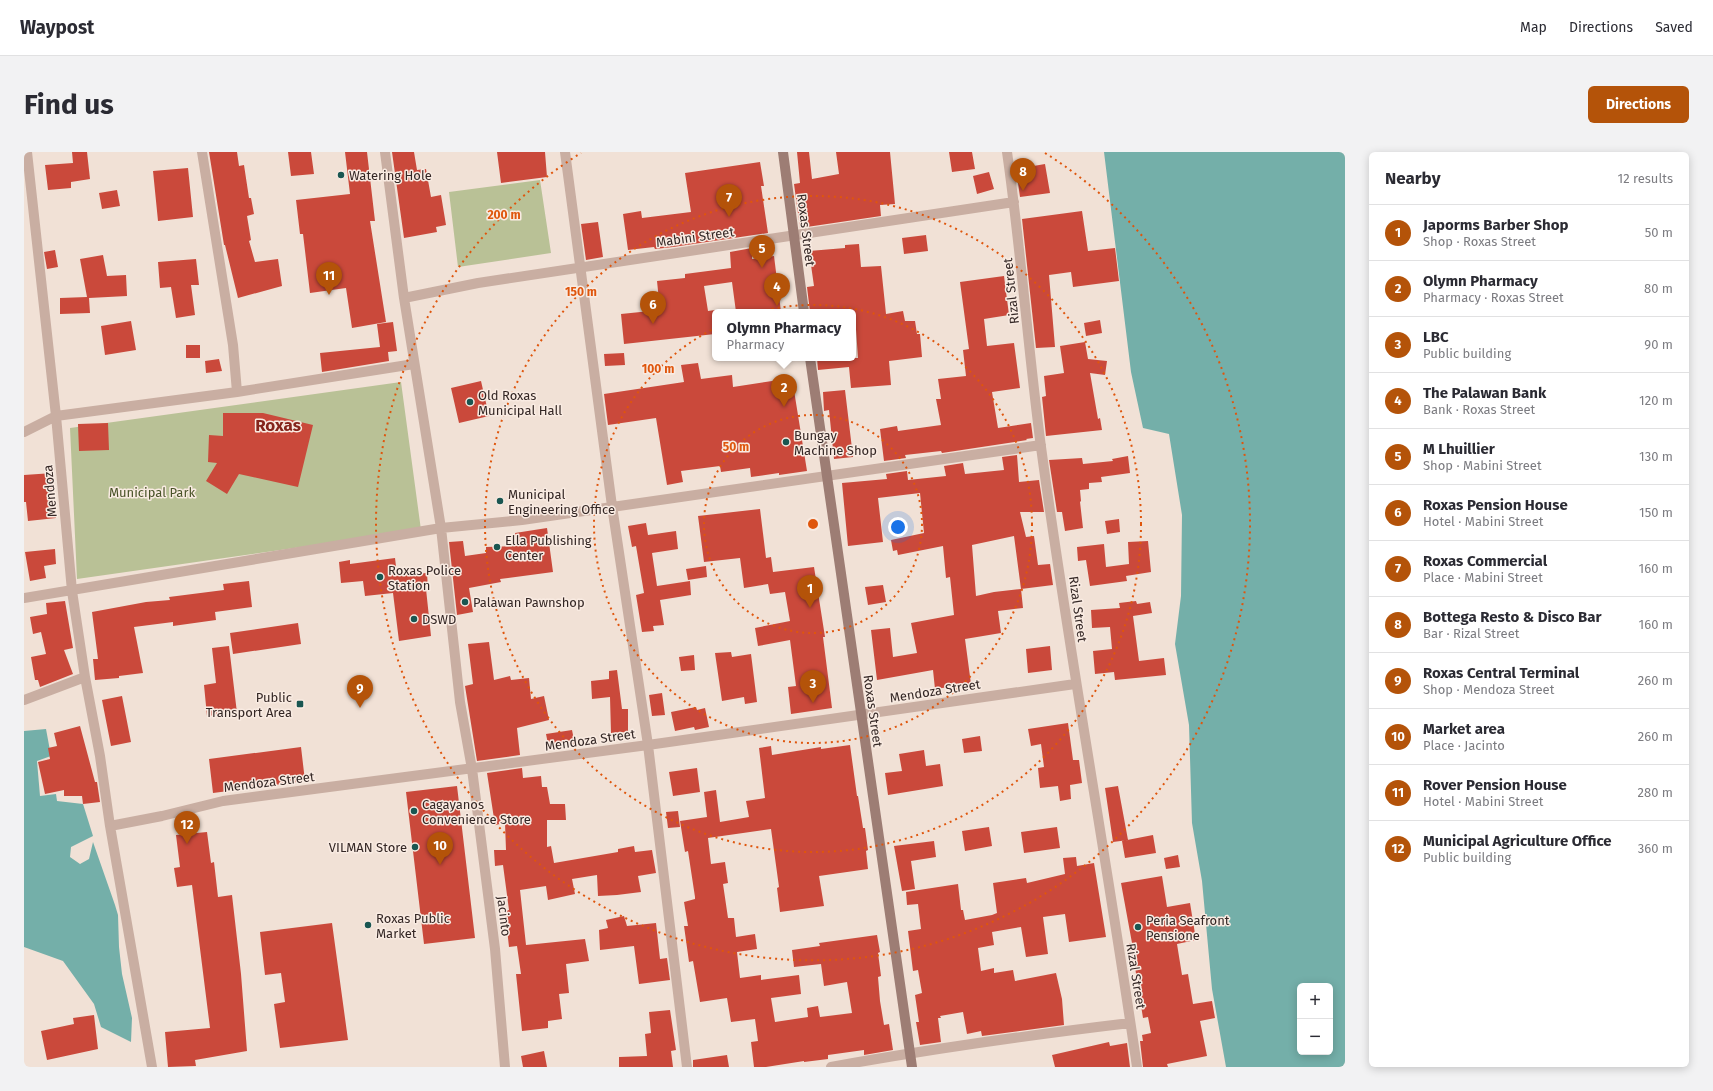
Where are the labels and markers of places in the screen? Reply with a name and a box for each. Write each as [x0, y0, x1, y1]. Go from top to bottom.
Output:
pin: 8 [1010, 158, 1036, 191]
place label: Watering Hole [349, 168, 432, 183]
marker: Watering Hole [336, 170, 346, 180]
pin: 7 [716, 184, 742, 217]
pin: 5 [749, 235, 775, 268]
pin: 11 [316, 262, 342, 295]
pin: 4 [764, 273, 790, 306]
pin: 6 [640, 291, 666, 324]
pin: 2 [771, 374, 797, 407]
place label: Old Roxas Municipal Hall [478, 388, 562, 418]
marker: Old Roxas Municipal Hall [465, 397, 475, 407]
place label: Bungay Machine Shop [794, 428, 877, 458]
marker: Bungay Machine Shop [781, 437, 791, 447]
place label: Municipal Engineering Office [508, 487, 615, 517]
marker: Municipal Engineering Office [495, 496, 505, 506]
centre of rings [806, 517, 820, 531]
place label: Ella Publishing Center [505, 533, 592, 563]
marker: Ella Publishing Center [492, 542, 502, 552]
place label: Roxas Police Station [388, 563, 461, 593]
marker: Roxas Police Station [375, 572, 385, 582]
pin: 1 [797, 575, 823, 608]
place label: Palawan Pawnshop [473, 595, 585, 610]
marker: Palawan Pawnshop [460, 597, 470, 607]
place label: DSWD [422, 612, 456, 627]
marker: DSWD [409, 614, 419, 624]
pin: 3 [800, 670, 826, 703]
pin: 9 [347, 675, 373, 708]
place label: Public Transport Area [206, 690, 292, 720]
marker: Public Transport Area [295, 699, 305, 709]
place label: Cagayanos Convenience Store [422, 797, 531, 827]
marker: Cagayanos Convenience Store [409, 806, 419, 816]
pin: 12 [174, 811, 200, 844]
pin: 10 [427, 832, 453, 865]
place label: VILMAN Store [329, 840, 407, 855]
marker: VILMAN Store [410, 842, 420, 852]
place label: Roxas Public Market [376, 911, 450, 941]
place label: Peria Seafront Pensione [1146, 913, 1230, 943]
marker: Roxas Public Market [363, 920, 373, 930]
marker: Peria Seafront Pensione [1133, 922, 1143, 932]

